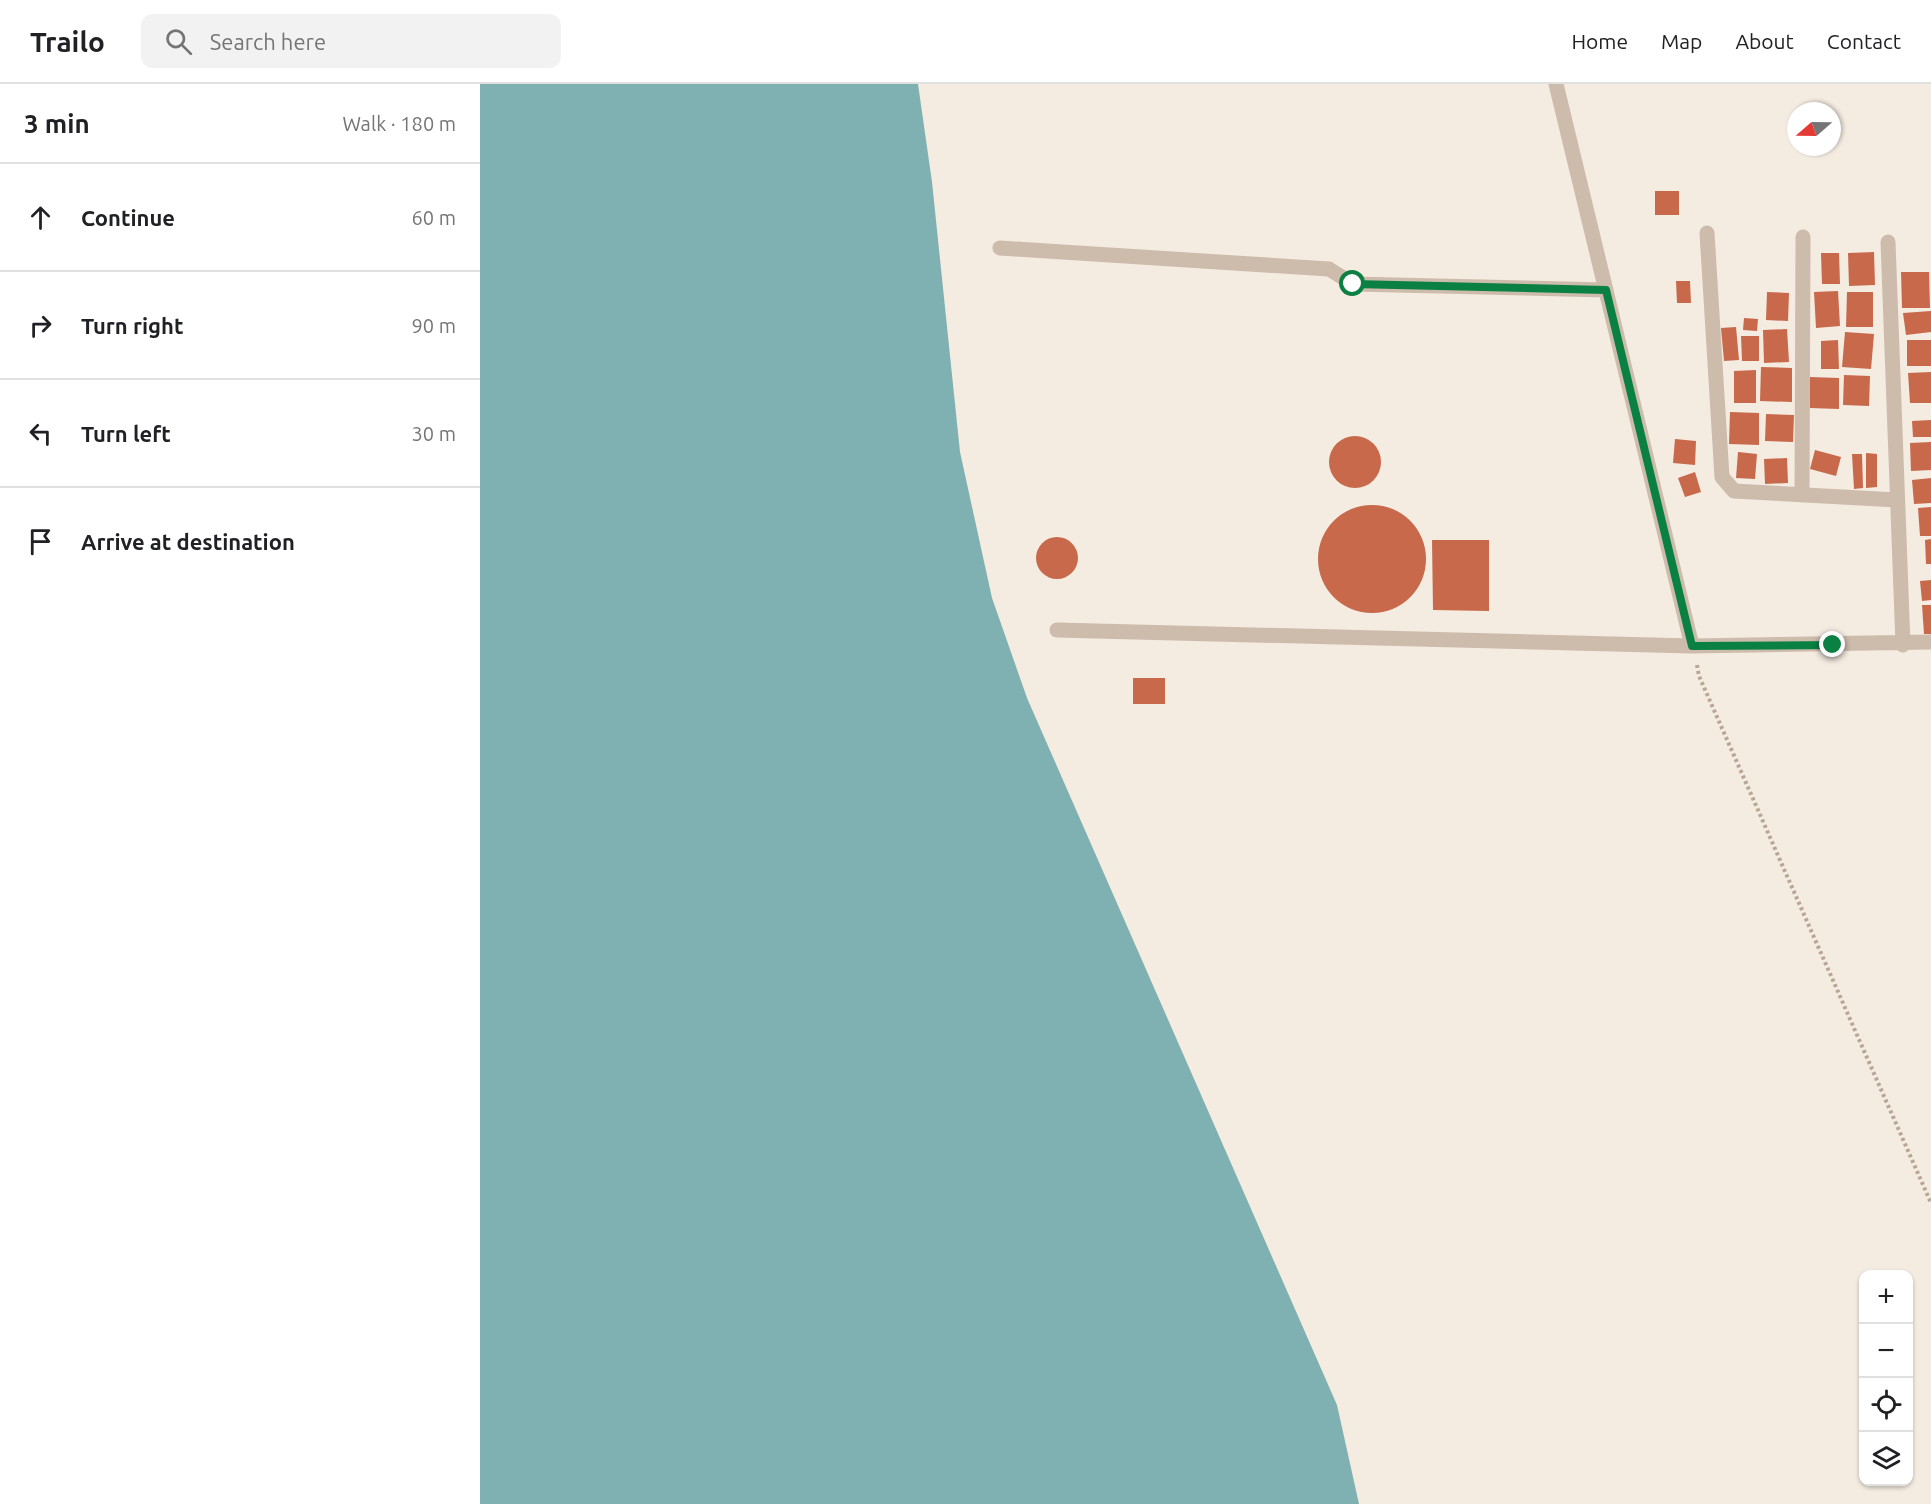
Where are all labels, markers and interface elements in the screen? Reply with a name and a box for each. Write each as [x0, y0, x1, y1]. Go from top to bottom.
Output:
search box [141, 14, 561, 68]
icon: search [162, 25, 195, 58]
text: Trailo [30, 26, 105, 57]
text: Search here [210, 29, 326, 54]
text: Home [1571, 29, 1628, 53]
text: Map [1661, 29, 1702, 53]
text: About [1735, 29, 1794, 53]
text: Contact [1827, 29, 1901, 53]
north arrow [1787, 102, 1841, 156]
text: 3 min [24, 109, 90, 138]
text: Walk · 180 m [343, 112, 456, 135]
icon: ahead [24, 201, 57, 234]
text: Continue [81, 205, 175, 230]
text: 60 m [412, 206, 456, 229]
route start [1339, 270, 1365, 296]
icon: right [24, 309, 57, 342]
text: Turn right [81, 313, 183, 338]
text: 90 m [412, 314, 456, 337]
icon: left [24, 417, 57, 450]
text: Turn left [81, 421, 171, 446]
text: 30 m [412, 422, 456, 445]
icon: arrive [24, 525, 57, 558]
text: Arrive at destination [81, 529, 295, 554]
route end [1819, 631, 1845, 657]
map controls [1859, 1270, 1913, 1486]
button: + [1859, 1270, 1913, 1324]
button: − [1859, 1324, 1913, 1378]
button: locate [1859, 1378, 1913, 1432]
button: layers [1859, 1432, 1913, 1486]

